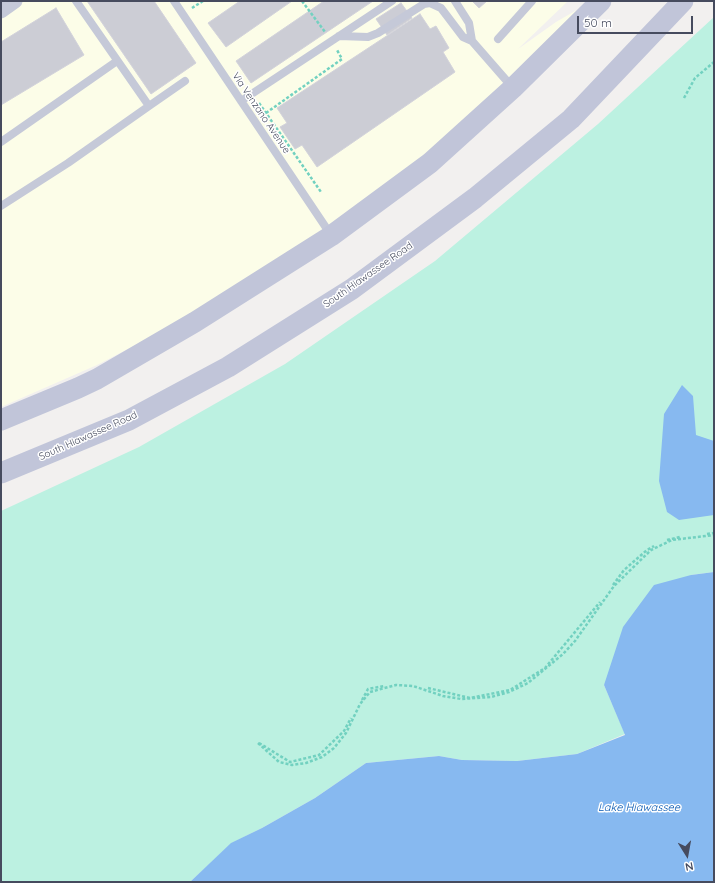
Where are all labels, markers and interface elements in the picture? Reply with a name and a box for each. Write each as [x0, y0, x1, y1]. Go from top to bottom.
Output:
scale bar [579, 8, 695, 34]
text: 50 m [584, 15, 612, 30]
street label: Via Venzano Avenue [229, 70, 293, 156]
street label: South Hiawassee Road [321, 240, 415, 310]
street label: South Hiawassee Road [37, 409, 139, 463]
water label: Lake Hiawassee [598, 801, 680, 815]
north arrow [667, 835, 707, 875]
text: N [684, 859, 695, 874]

